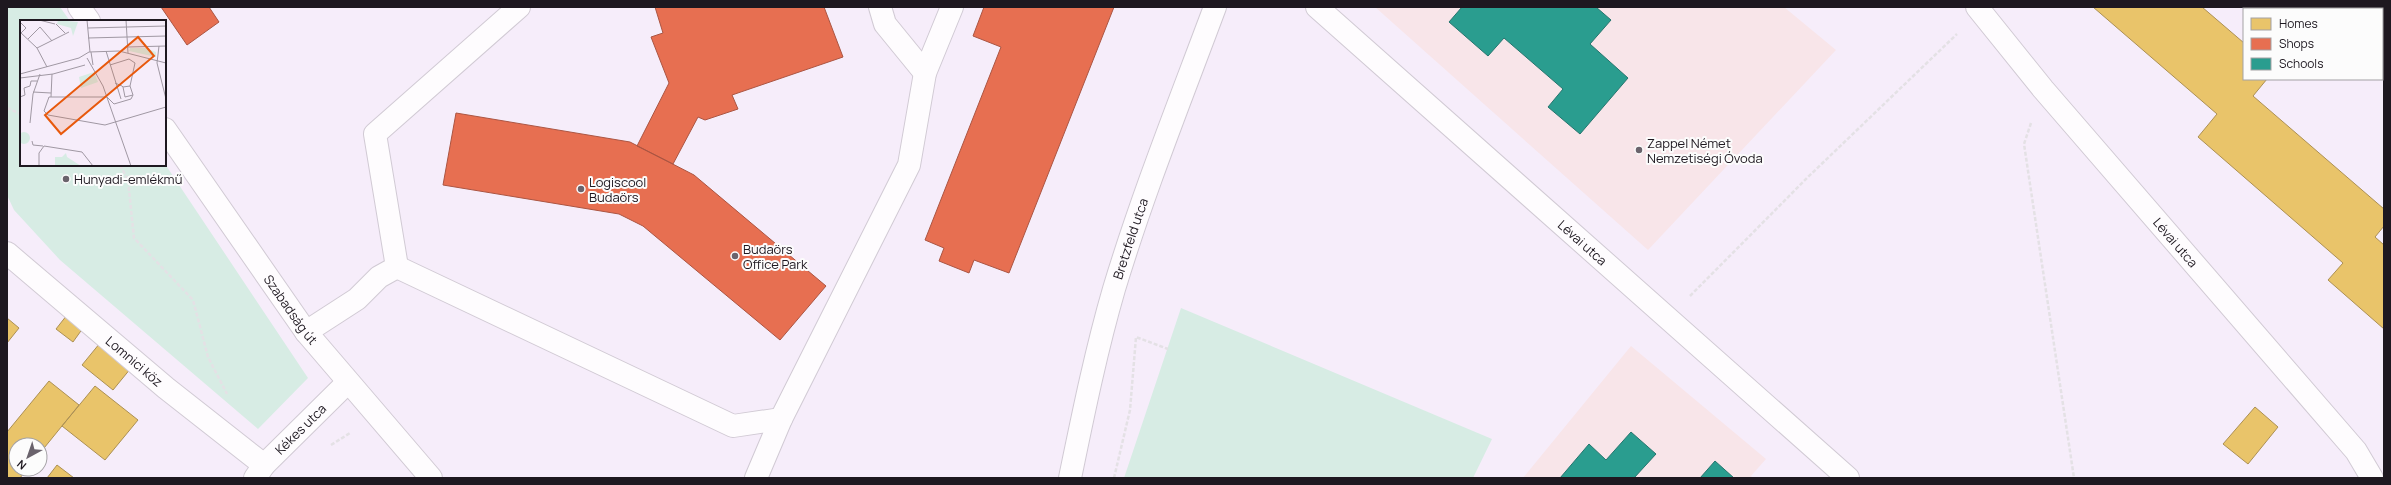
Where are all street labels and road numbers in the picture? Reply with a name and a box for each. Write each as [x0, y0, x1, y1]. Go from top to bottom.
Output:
street label: Bretzfeld utca [1108, 196, 1152, 282]
street label: Lévai utca [2149, 214, 2202, 271]
street label: Lévai utca [1554, 216, 1611, 269]
street label: Szabadság út [260, 271, 322, 348]
street label: Lomnici köz [102, 332, 167, 391]
street label: Kékes utca [271, 400, 330, 458]

